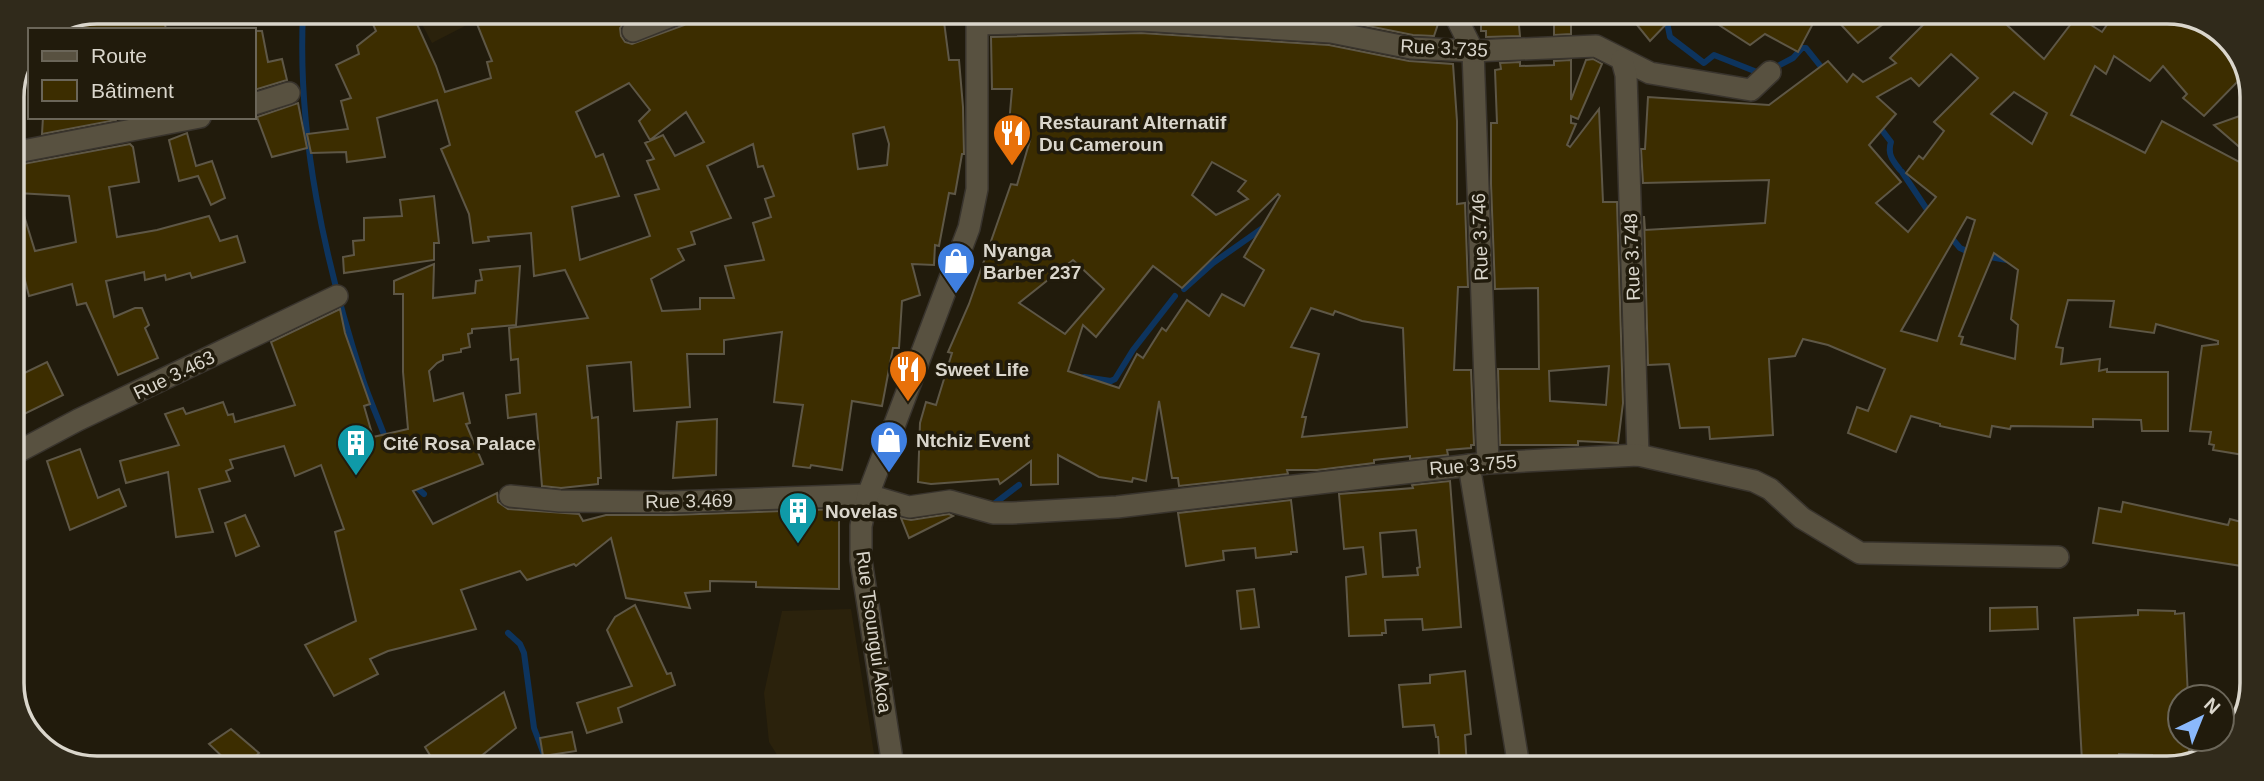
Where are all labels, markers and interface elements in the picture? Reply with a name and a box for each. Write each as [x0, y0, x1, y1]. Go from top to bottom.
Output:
legend [28, 28, 256, 119]
street label: Rue 3.735 [1400, 35, 1488, 61]
text: Route [91, 44, 147, 67]
text: Bâtiment [91, 79, 174, 102]
restaurant icon: Restaurant Alternatif Du Cameroun [991, 112, 1033, 167]
place label: Restaurant Alternatif Du Cameroun [1039, 112, 1227, 155]
street label: Rue 3.746 [1468, 193, 1492, 281]
street label: Rue 3.748 [1620, 213, 1644, 301]
shop icon: Nyanga Barber 237 [935, 240, 977, 295]
place label: Nyanga Barber 237 [983, 240, 1081, 283]
street label: Rue 3.463 [130, 346, 218, 404]
restaurant icon: Sweet Life [887, 348, 929, 403]
place label: Sweet Life [935, 359, 1029, 380]
shop icon: Ntchiz Event [868, 419, 910, 474]
building icon: Cité Rosa Palace [335, 422, 377, 477]
place label: Ntchiz Event [916, 430, 1031, 451]
place label: Cité Rosa Palace [383, 433, 536, 454]
street label: Rue 3.755 [1428, 451, 1518, 479]
street label: Rue 3.469 [645, 490, 733, 512]
building icon: Novelas [777, 490, 819, 545]
place label: Novelas [825, 501, 898, 522]
street label: Rue Tsoungui Akoa [852, 550, 896, 715]
north arrow [2166, 683, 2236, 753]
text: N [2200, 694, 2224, 718]

